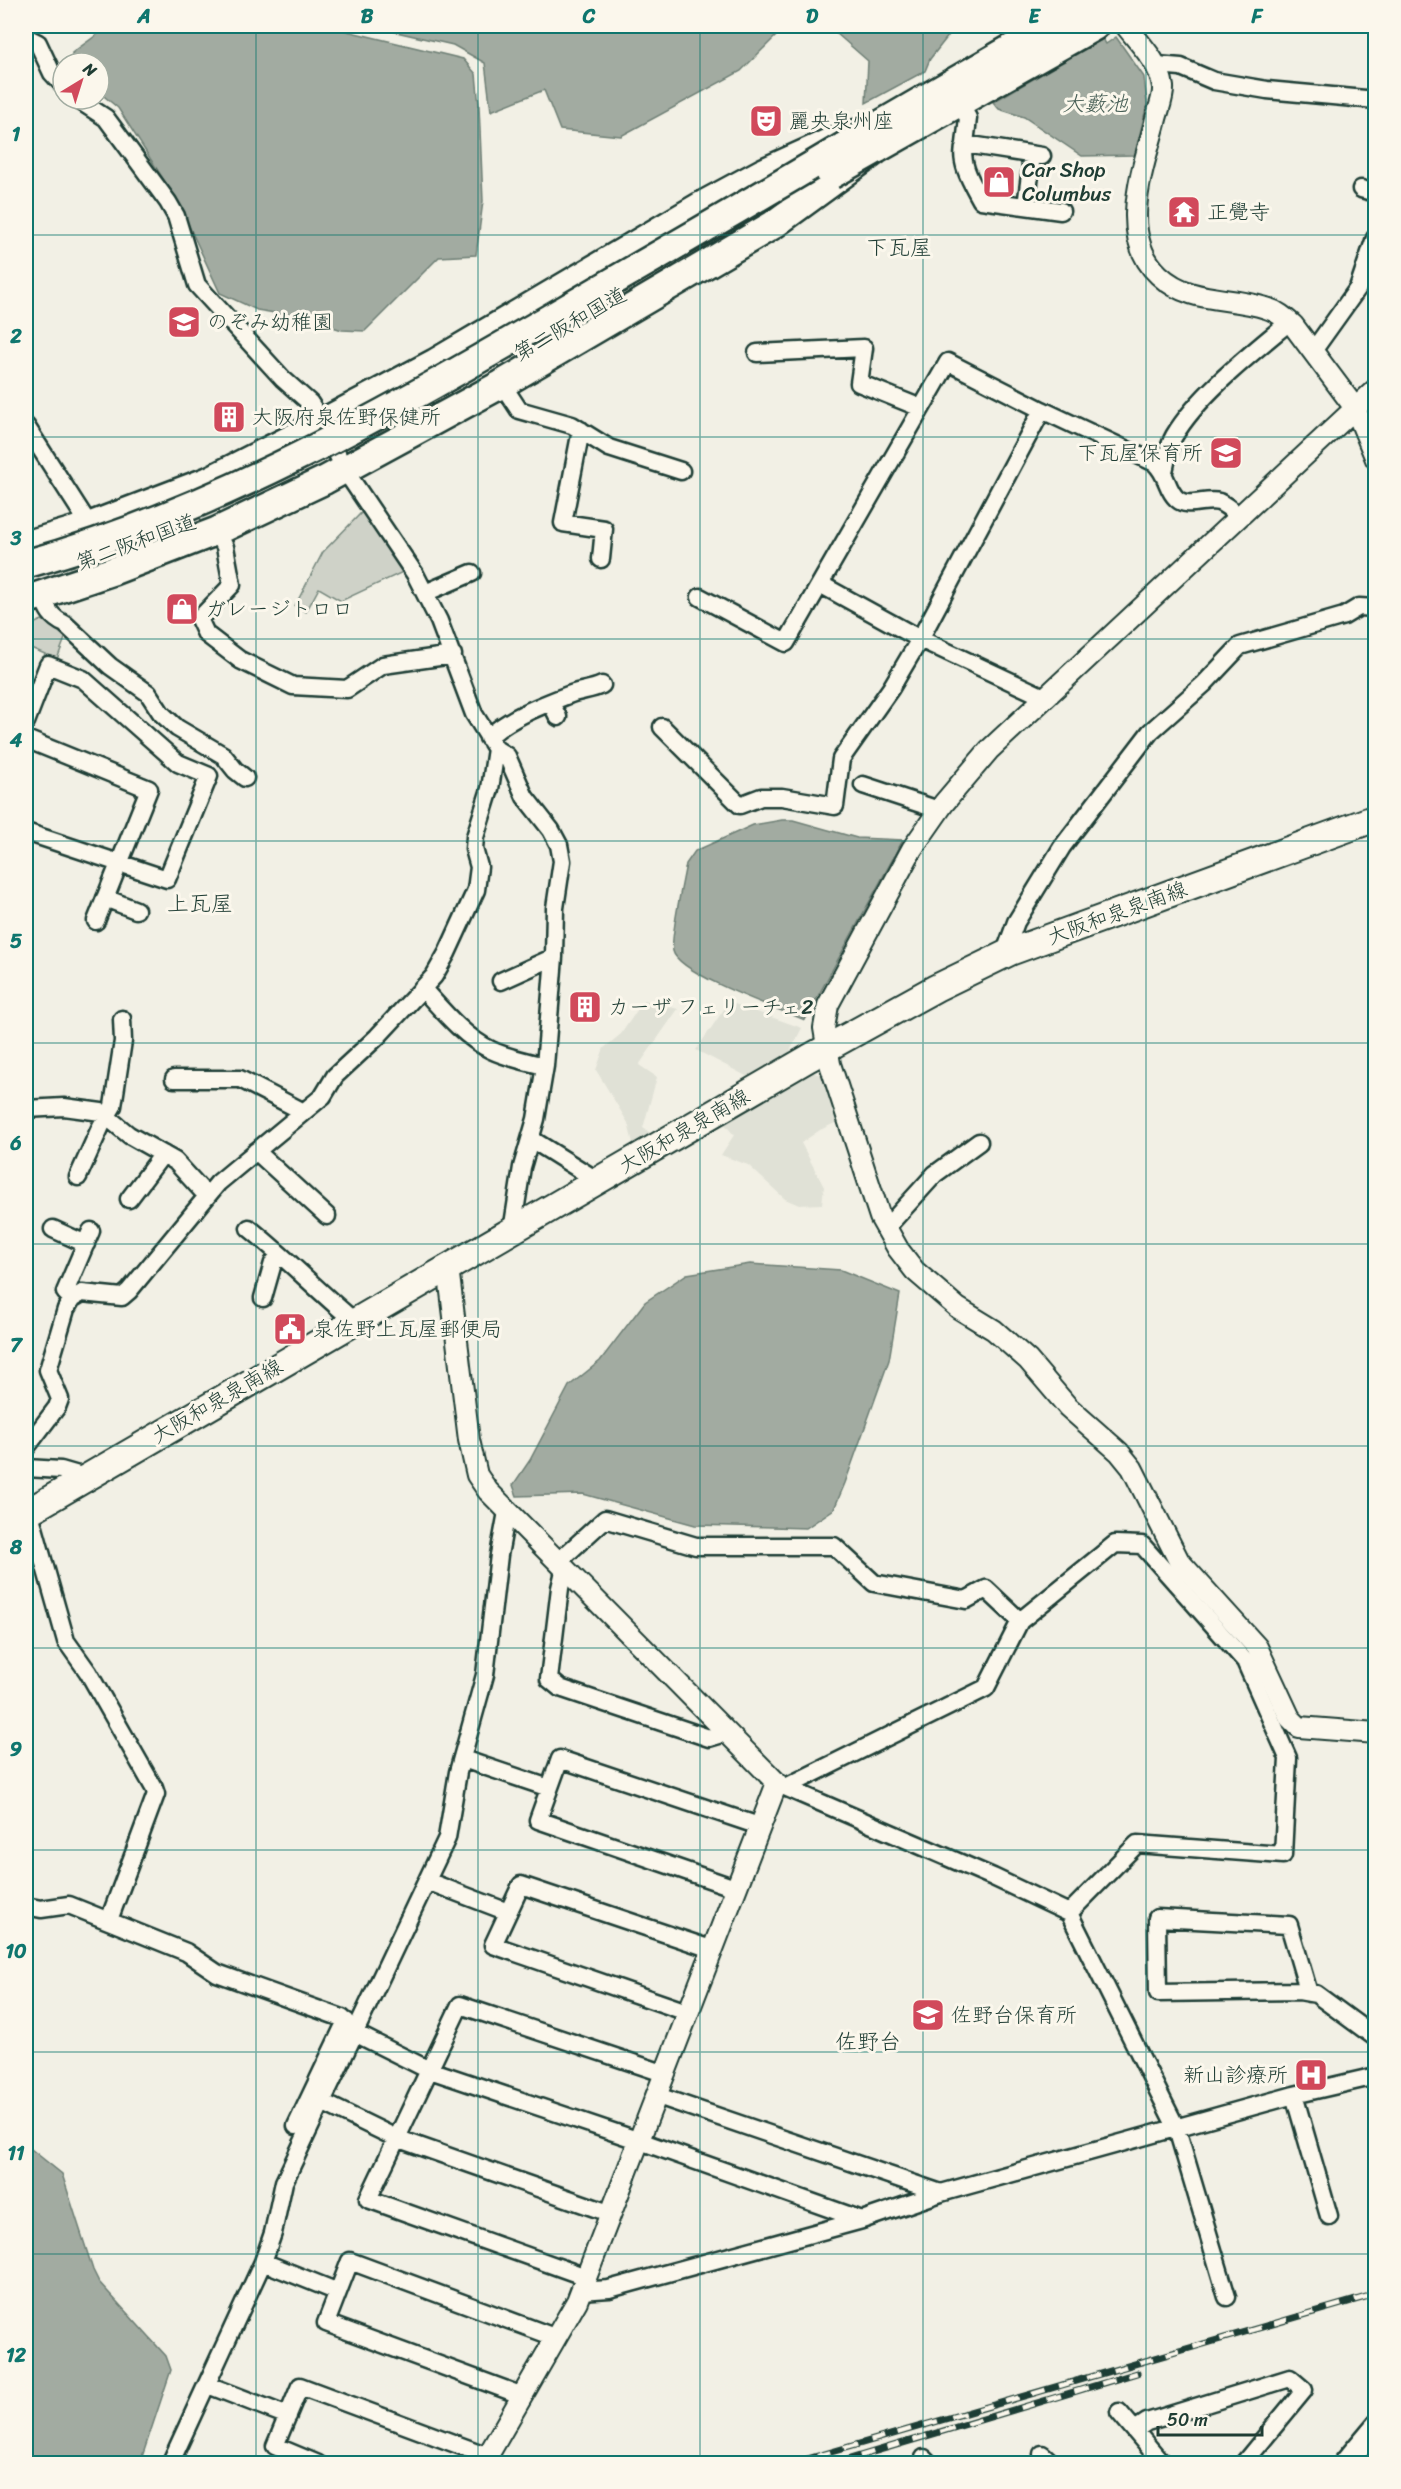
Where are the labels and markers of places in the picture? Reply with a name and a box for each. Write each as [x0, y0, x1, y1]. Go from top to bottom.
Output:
place label: 麗央泉州座 [789, 102, 894, 140]
theatre icon: 麗央泉州座 [748, 103, 784, 139]
place label: Car Shop Columbus [1022, 151, 1112, 213]
shop icon: Car Shop Columbus [981, 164, 1017, 200]
place label: 正覺寺 [1207, 193, 1270, 231]
temple icon: 正覺寺 [1166, 194, 1202, 230]
place label: のぞみ幼稚園 [207, 303, 333, 341]
school or university icon: のぞみ幼稚園 [166, 304, 202, 340]
place label: 大阪府泉佐野保健所 [252, 398, 441, 436]
building icon: 大阪府泉佐野保健所 [211, 399, 247, 435]
place label: 下瓦屋保育所 [1077, 434, 1203, 472]
school or university icon: 下瓦屋保育所 [1208, 435, 1244, 471]
place label: ガレージトロロ [205, 590, 353, 628]
shop icon: ガレージトロロ [164, 591, 200, 627]
place label: カーザ フェリーチェ2 [608, 988, 813, 1026]
building icon: カーザ フェリーチェ2 [567, 989, 603, 1025]
place label: 泉佐野上瓦屋郵便局 [313, 1310, 502, 1348]
public building icon: 泉佐野上瓦屋郵便局 [272, 1311, 308, 1347]
place label: 佐野台保育所 [951, 1996, 1077, 2034]
school or university icon: 佐野台保育所 [910, 1997, 946, 2033]
place label: 新山診療所 [1183, 2056, 1288, 2094]
hospital icon: 新山診療所 [1293, 2057, 1329, 2093]

